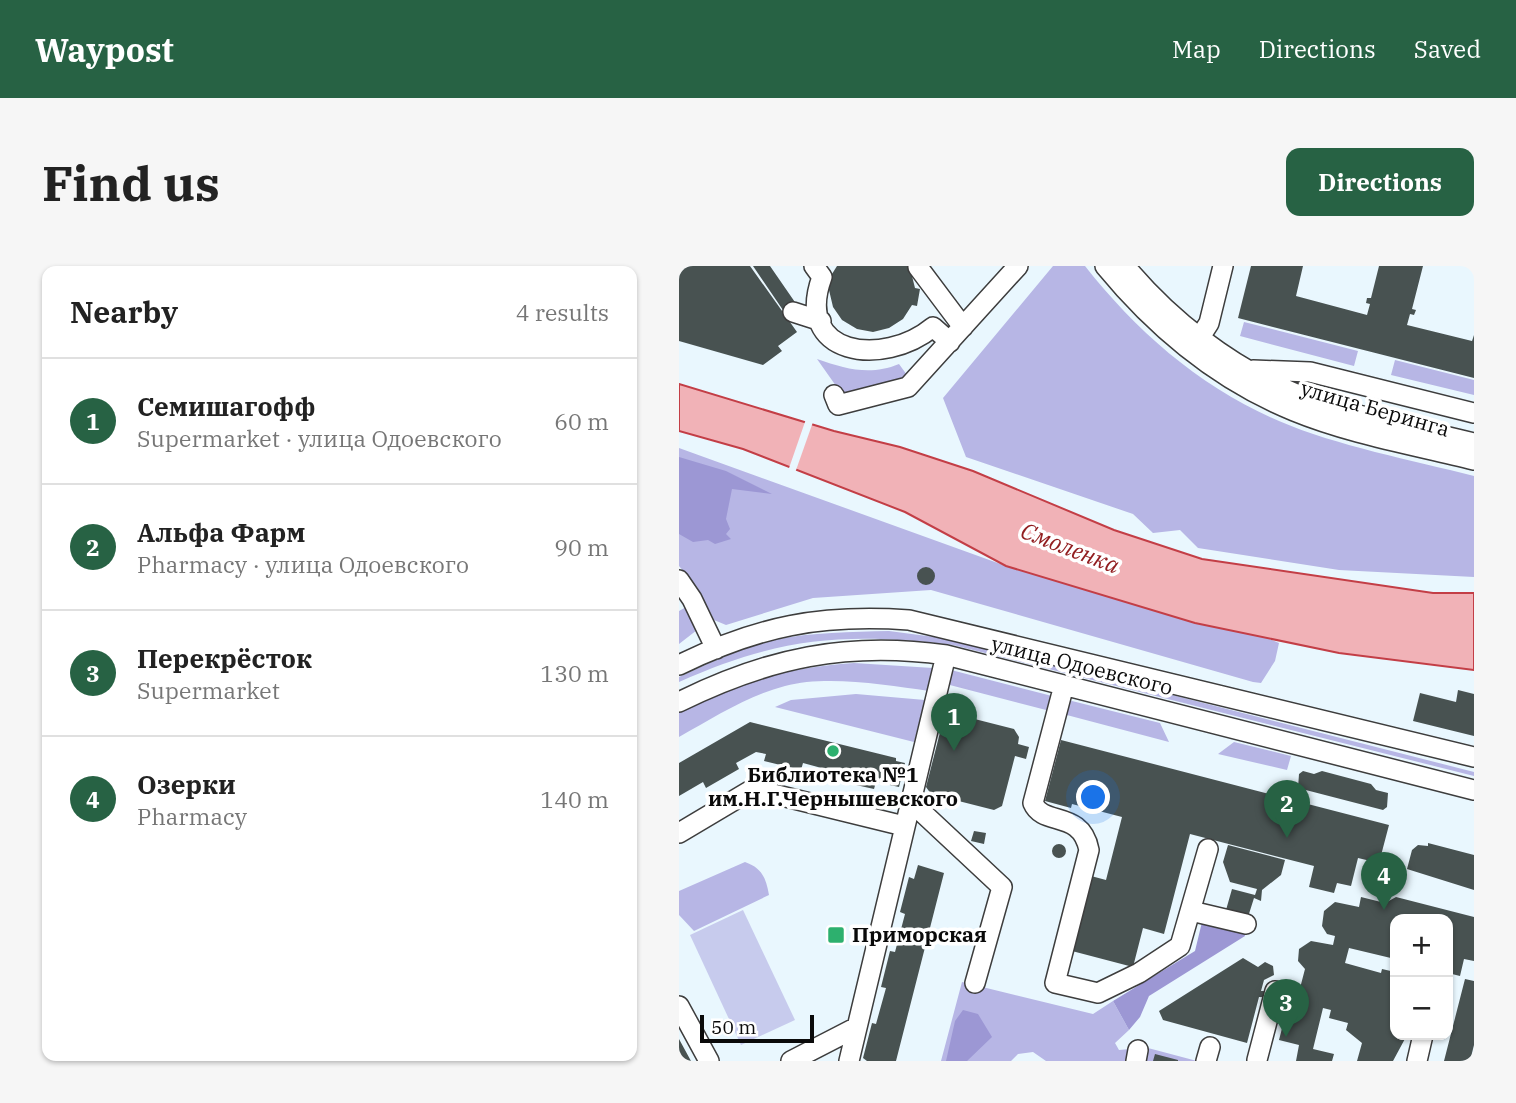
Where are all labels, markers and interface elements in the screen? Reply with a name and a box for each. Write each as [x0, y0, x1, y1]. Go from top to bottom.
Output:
text: Waypost [35, 28, 174, 71]
text: Map [1172, 33, 1221, 65]
text: Directions [1259, 33, 1376, 65]
text: Saved [1414, 33, 1481, 65]
button: Directions [1286, 148, 1474, 216]
text: Find us [42, 151, 220, 214]
text: Nearby [70, 292, 178, 331]
text: 4 results [516, 297, 609, 327]
street label: улица Беринга [1298, 373, 1453, 443]
text: Семишагофф [137, 389, 316, 423]
text: 1 [86, 406, 100, 436]
text: 60 m [554, 406, 609, 436]
text: Supermarket · улица Одоевского [137, 423, 502, 453]
text: Альфа Фарм [137, 515, 305, 549]
water label: Смоленка [1017, 515, 1124, 580]
text: 2 [86, 532, 100, 562]
text: 90 m [554, 532, 609, 562]
text: Pharmacy · улица Одоевского [137, 549, 469, 579]
street label: улица Одоевского [989, 629, 1176, 701]
text: Перекрёсток [137, 641, 312, 675]
text: 3 [86, 658, 100, 688]
text: 130 m [540, 658, 609, 688]
text: Supermarket [137, 675, 280, 705]
pin: 1 [931, 693, 977, 751]
marker: Библиотека №1 им.Н.Г.Чернышевского [825, 743, 841, 759]
place label: Библиотека №1 им.Н.Г.Чернышевского [708, 760, 958, 812]
text: Озерки [137, 767, 236, 801]
your location [1076, 780, 1110, 814]
pin: 2 [1264, 780, 1310, 838]
text: 4 [86, 784, 100, 814]
text: 140 m [540, 784, 609, 814]
text: Pharmacy [137, 801, 247, 831]
pin: 4 [1361, 852, 1407, 910]
map controls [1390, 914, 1453, 1040]
button: + [1390, 914, 1453, 977]
place label: Приморская [852, 920, 987, 948]
marker: Приморская [826, 925, 846, 945]
button: − [1390, 977, 1453, 1040]
pin: 3 [1263, 979, 1309, 1037]
scale bar [700, 1012, 814, 1044]
text: 50 m [711, 1015, 756, 1039]

